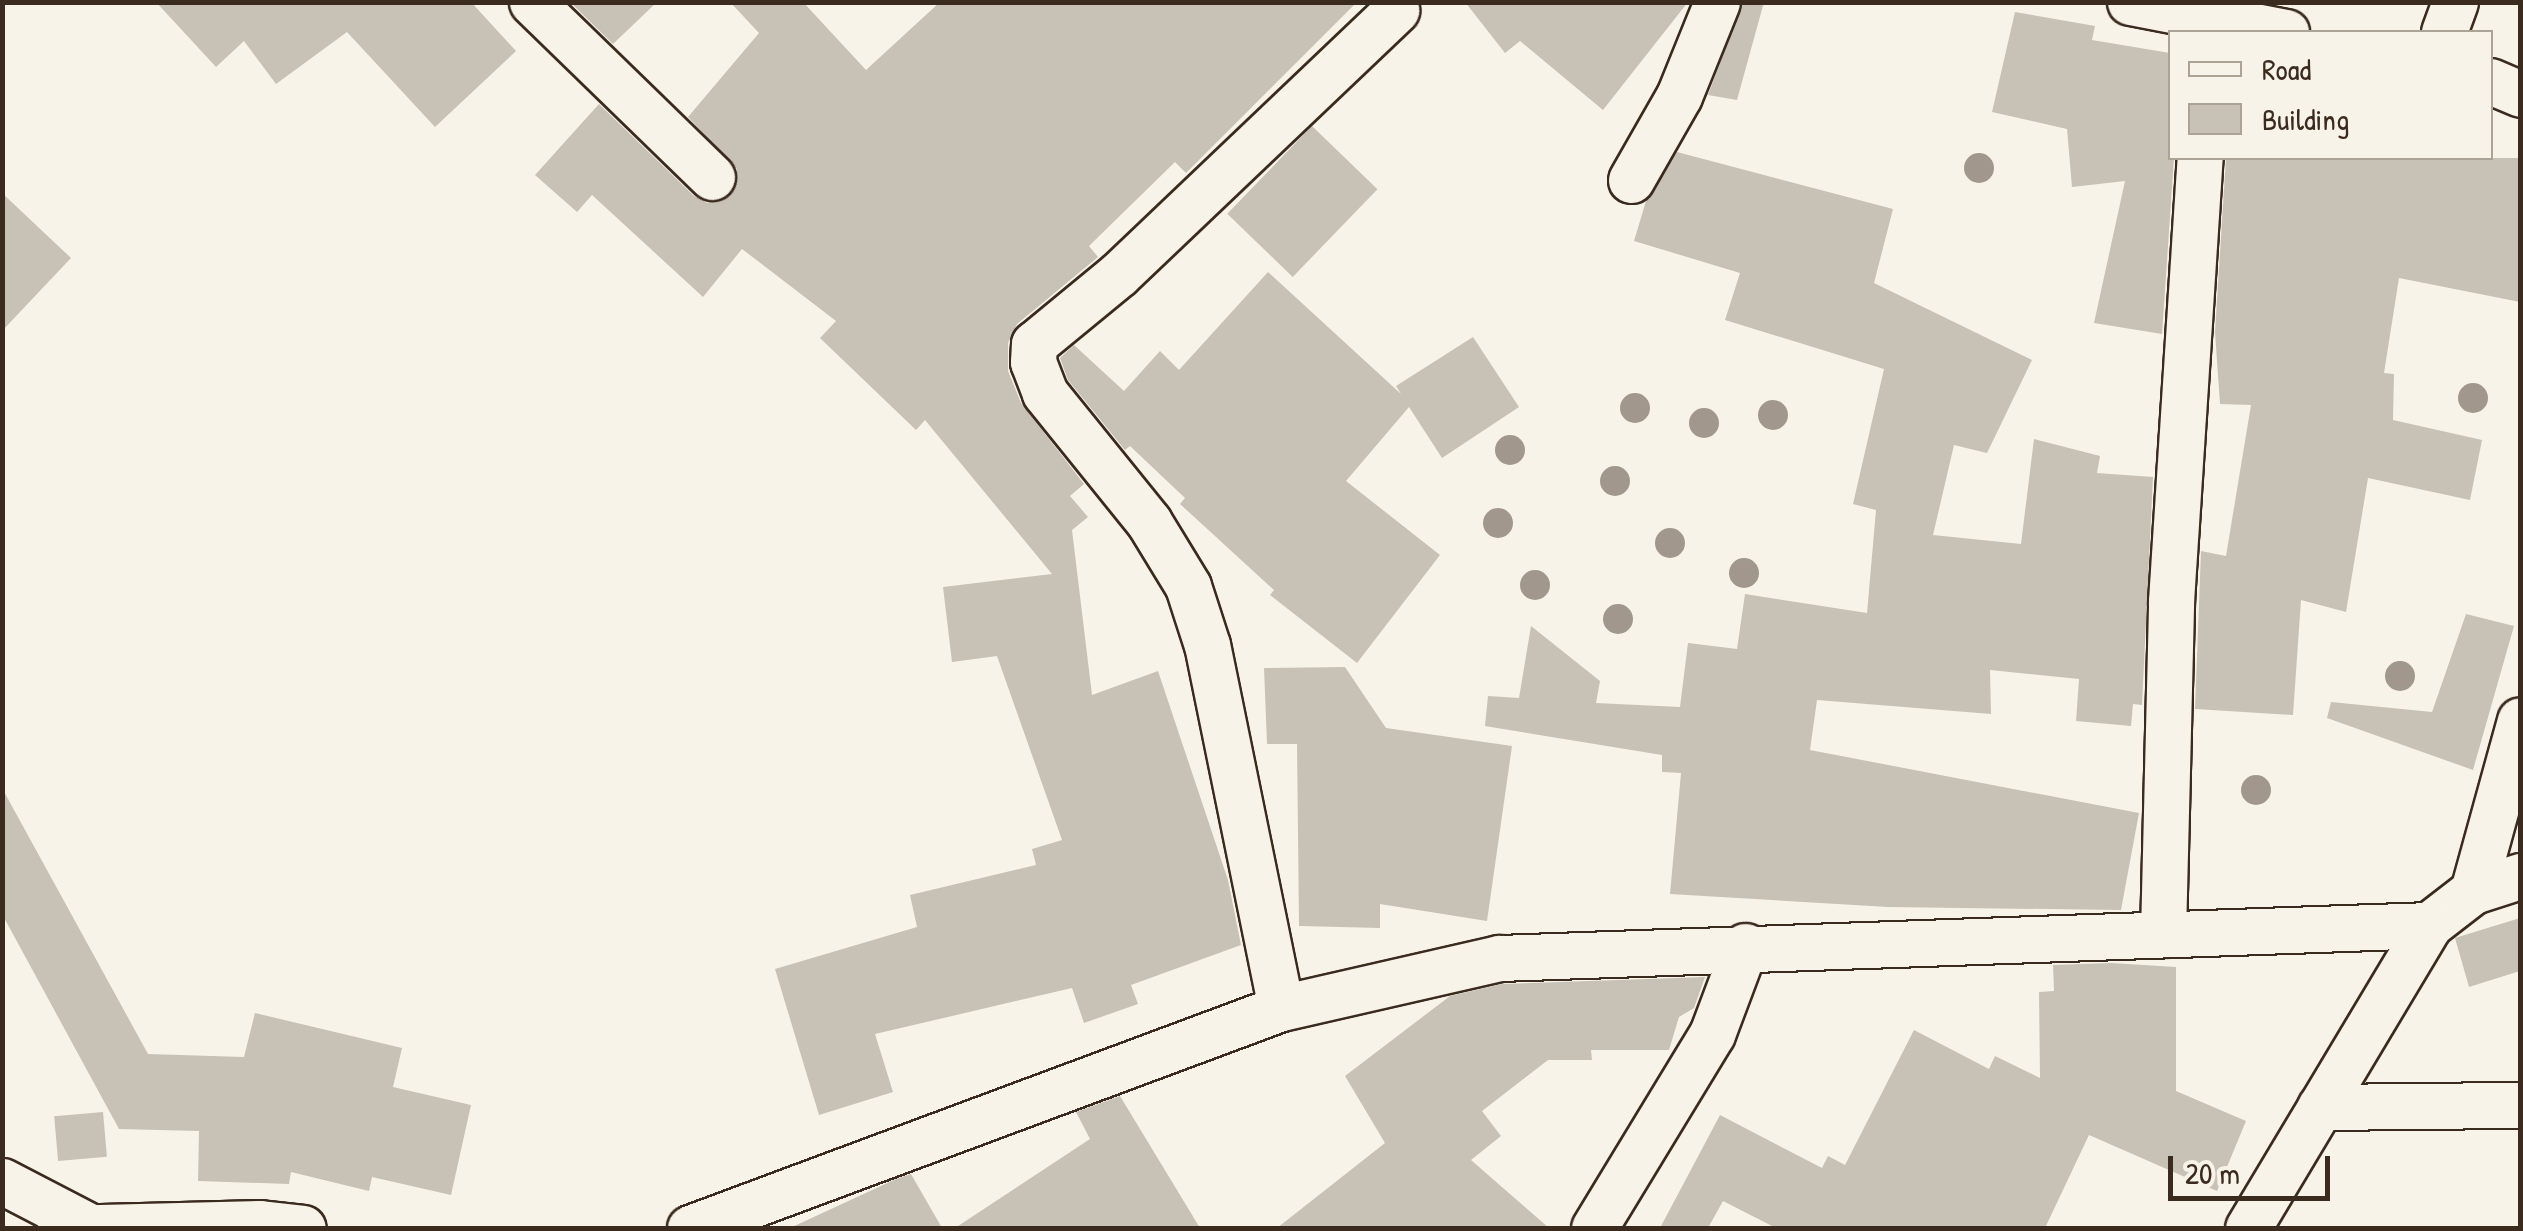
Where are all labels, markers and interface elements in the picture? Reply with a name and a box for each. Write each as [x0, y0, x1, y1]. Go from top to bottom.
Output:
legend [2168, 30, 2493, 160]
text: Road [2262, 49, 2311, 89]
text: Building [2262, 99, 2349, 139]
scale bar [2173, 1136, 2336, 1198]
text: 20 m [2185, 1153, 2240, 1193]

